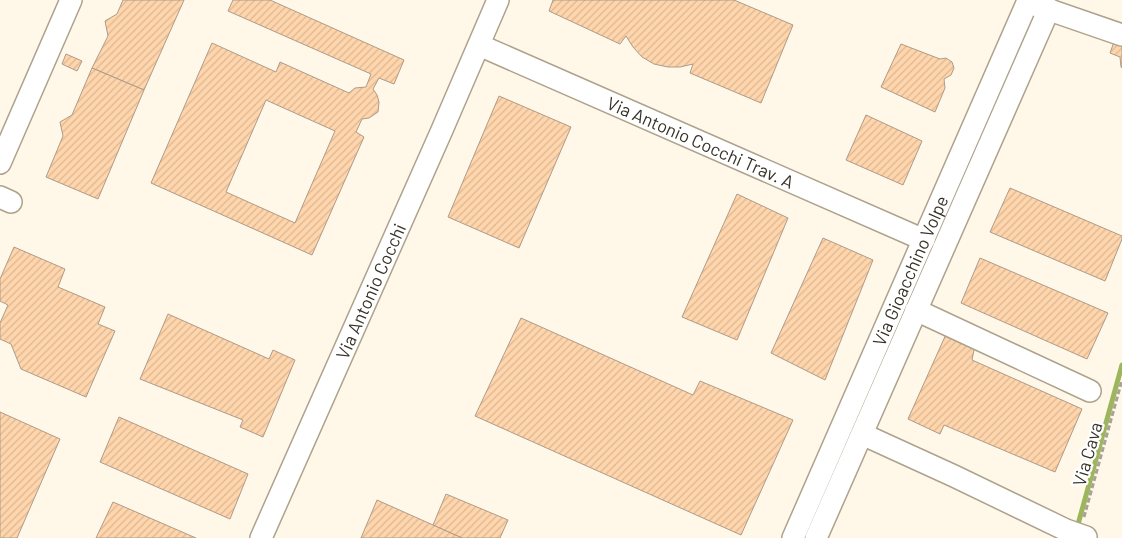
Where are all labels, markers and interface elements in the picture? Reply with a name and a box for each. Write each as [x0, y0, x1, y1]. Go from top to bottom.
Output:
street label: Via Antonio Cocchi Trav. A [604, 92, 798, 193]
street label: Via Gioacchino Volpe [868, 192, 953, 349]
street label: Via Antonio Cocchi [331, 220, 410, 362]
street label: Via Cava [1067, 420, 1107, 488]

